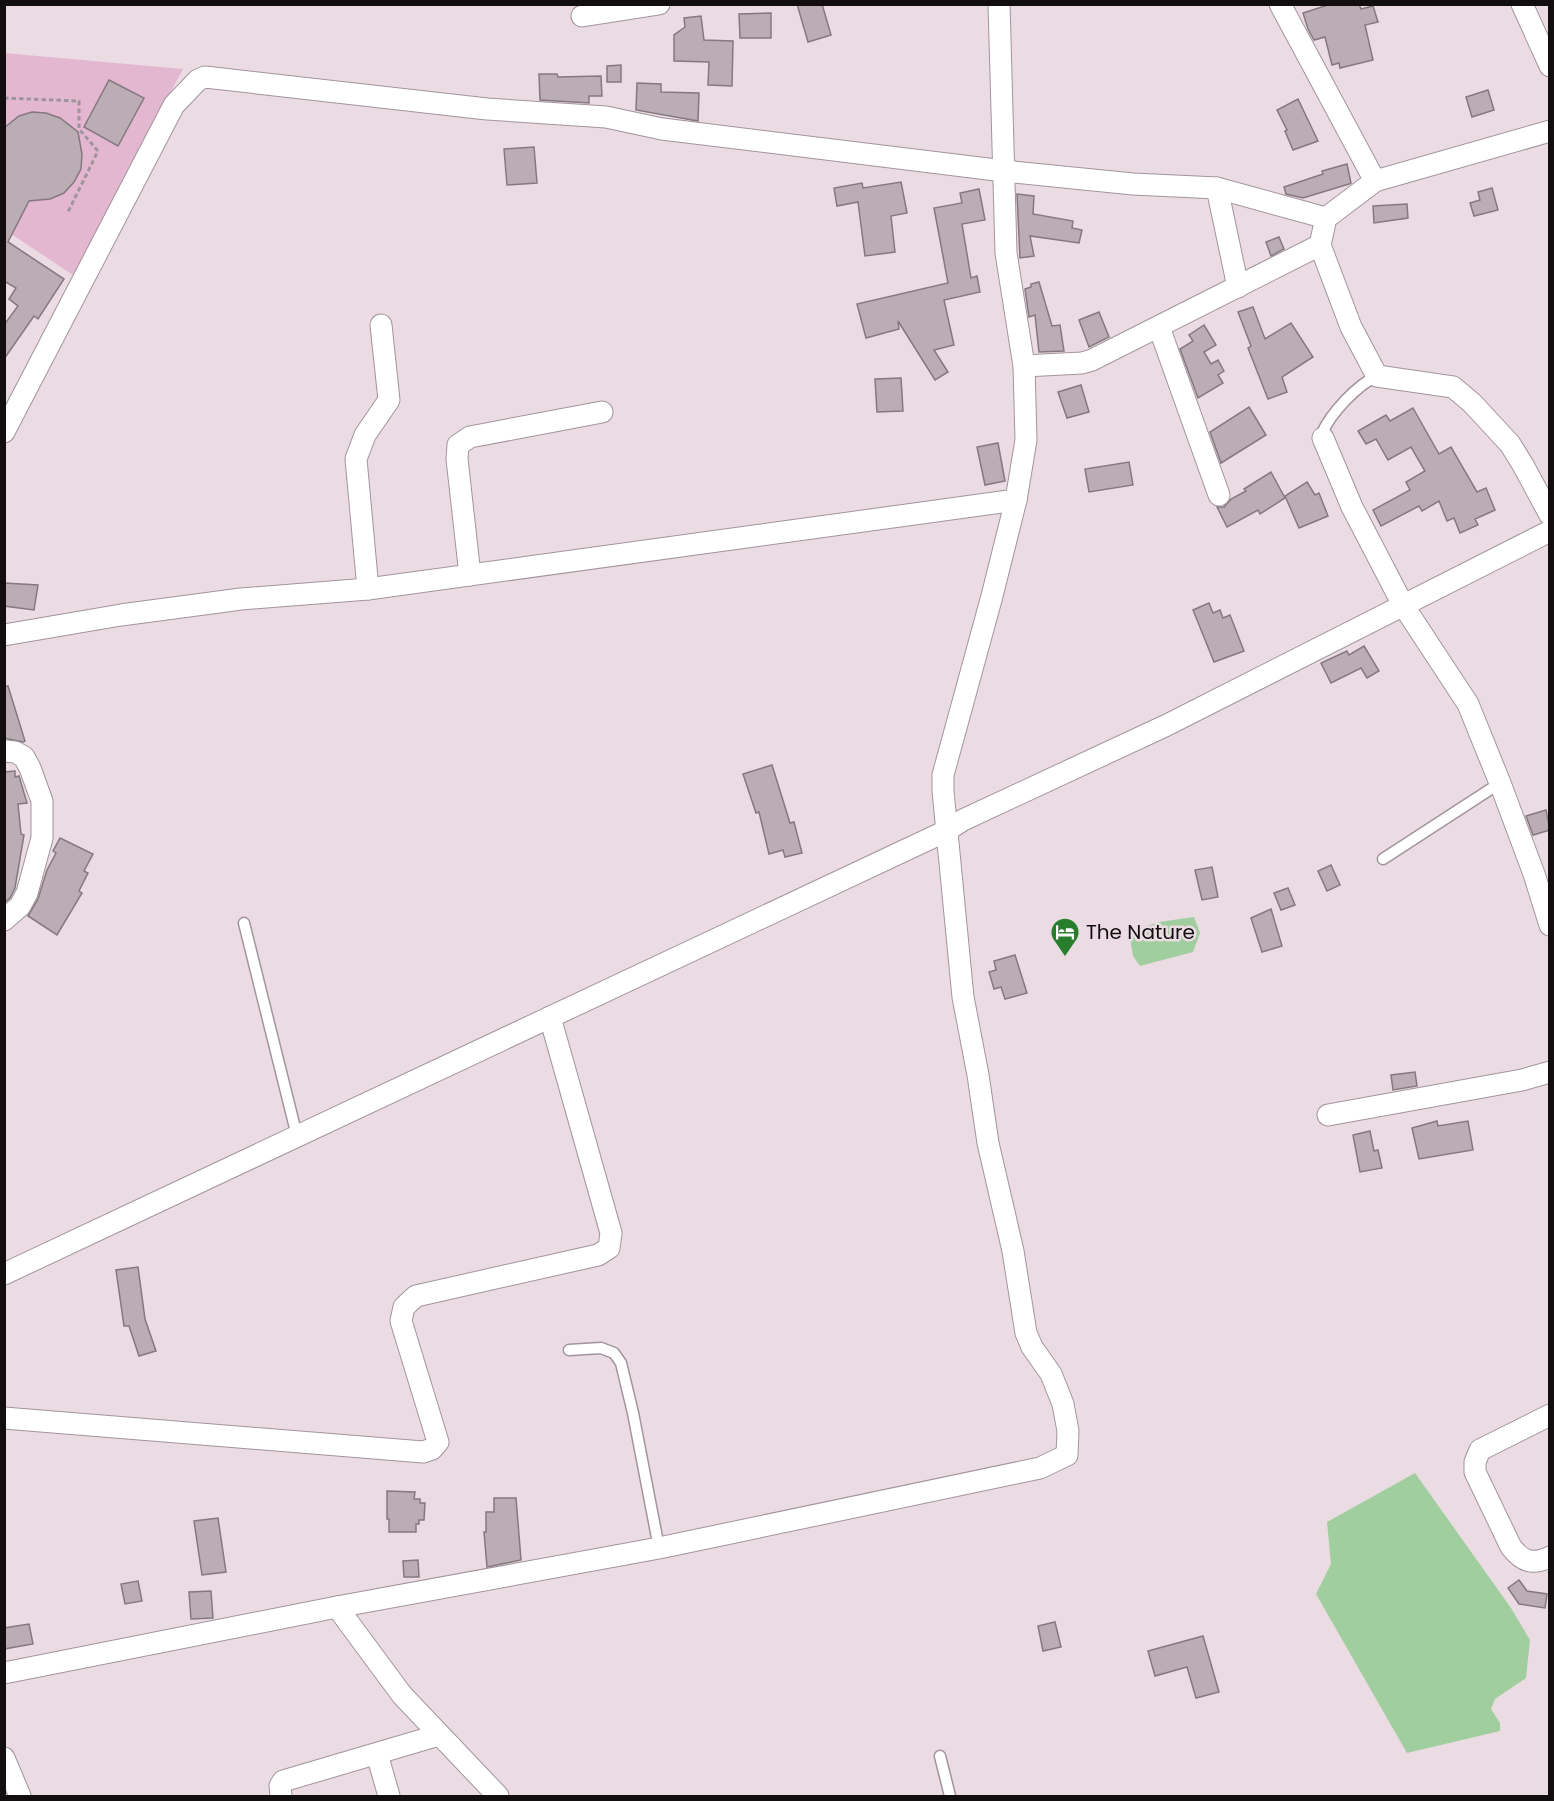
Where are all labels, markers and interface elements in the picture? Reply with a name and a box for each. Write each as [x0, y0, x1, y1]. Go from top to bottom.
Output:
hotel icon: The Nature [1049, 916, 1081, 958]
place label: The Nature [1086, 918, 1195, 946]

